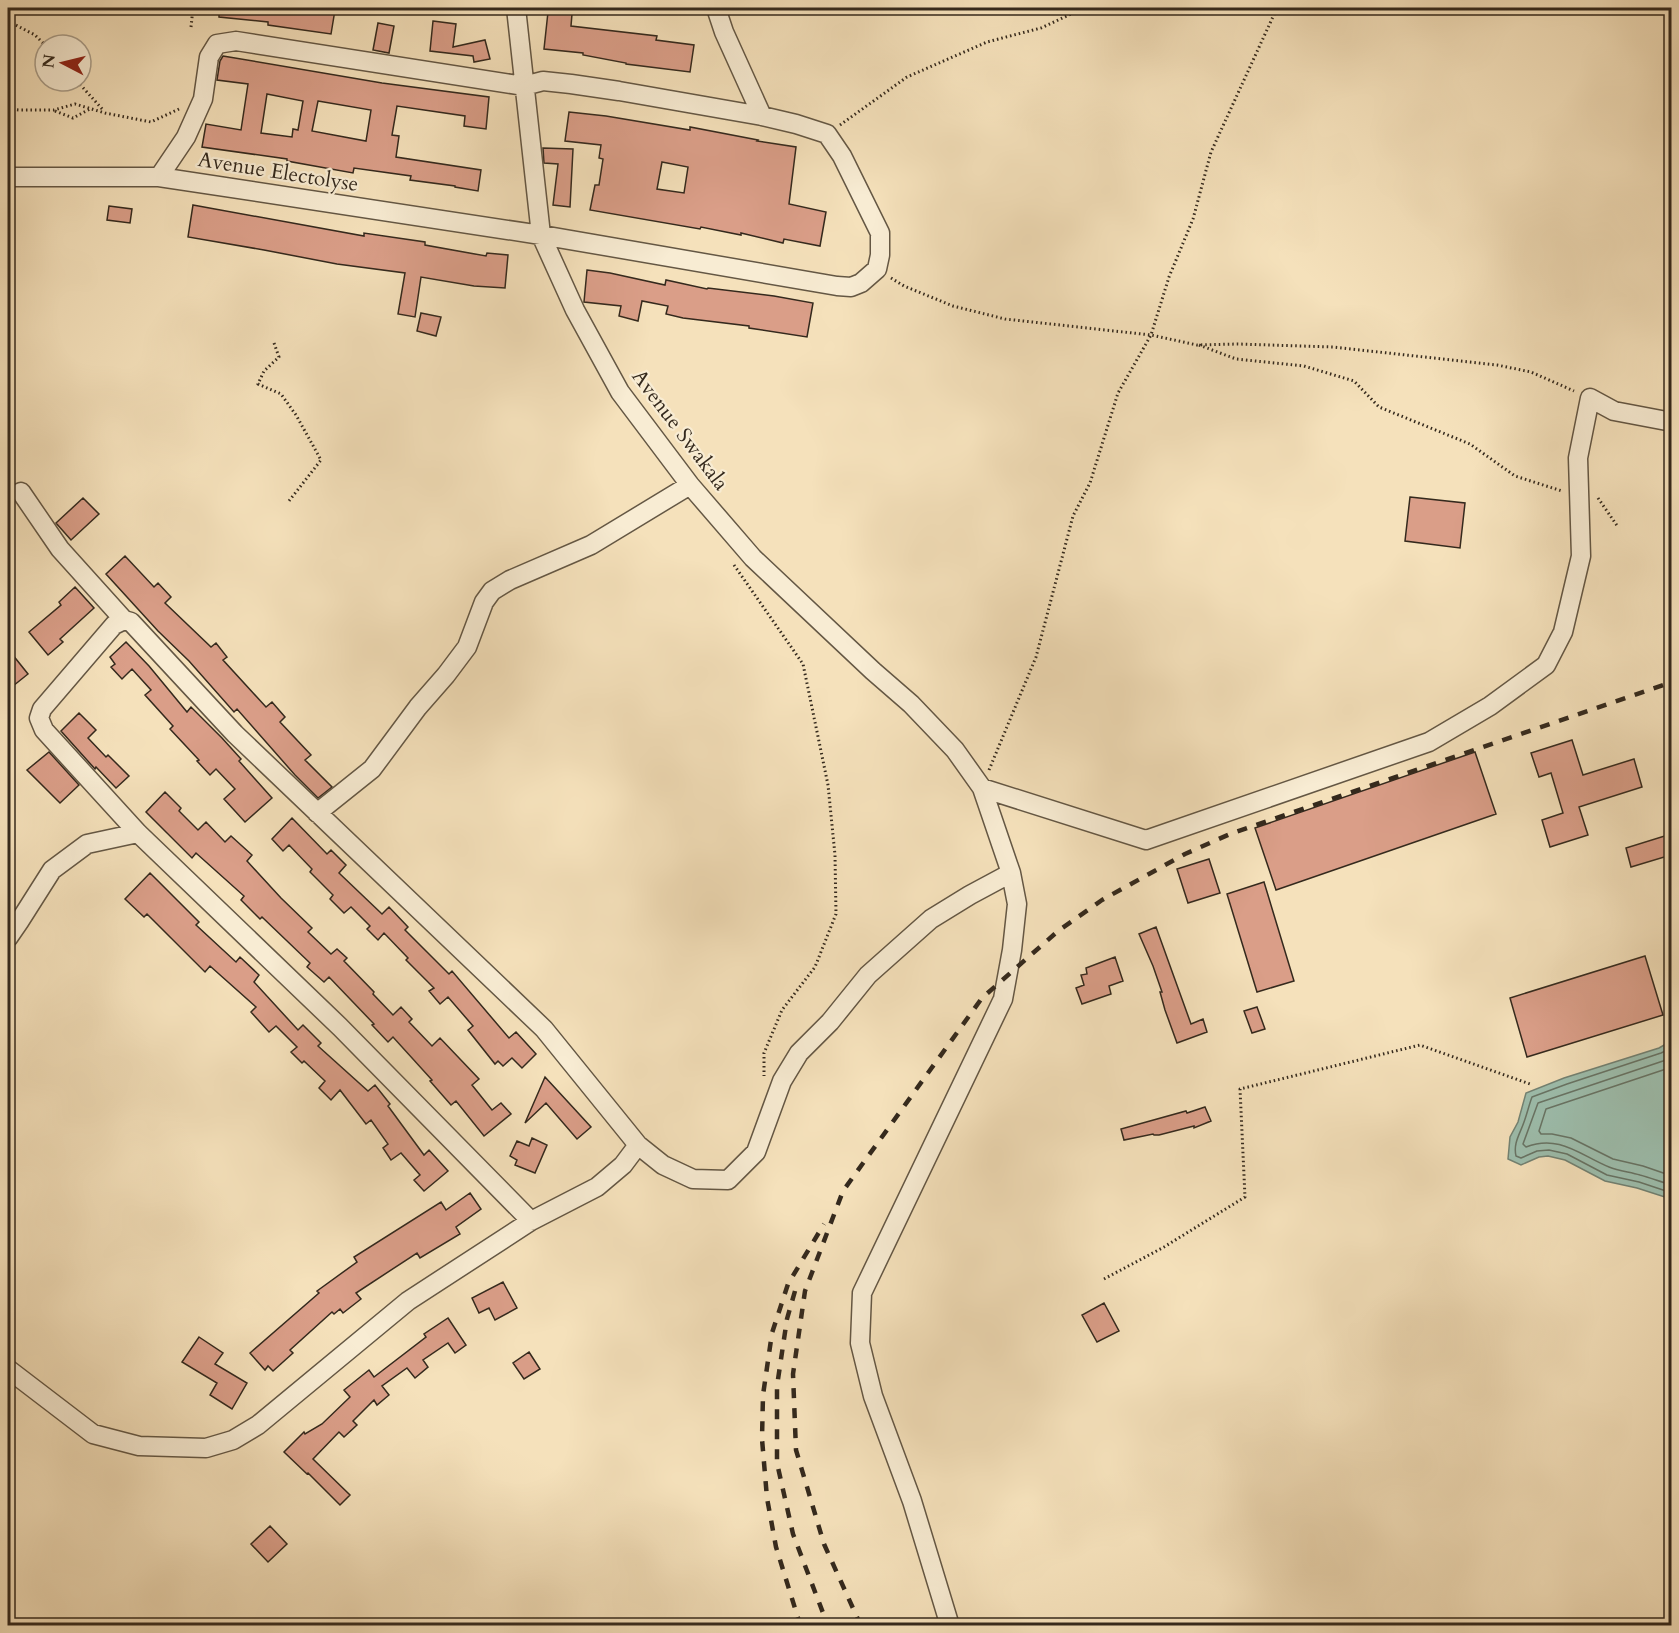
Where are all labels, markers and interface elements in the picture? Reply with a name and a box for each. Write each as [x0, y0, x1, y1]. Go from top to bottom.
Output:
north arrow [33, 33, 93, 93]
text: N [37, 53, 61, 70]
street label: Avenue Electolyse [196, 145, 360, 199]
street label: Avenue Swakala [625, 363, 735, 497]

